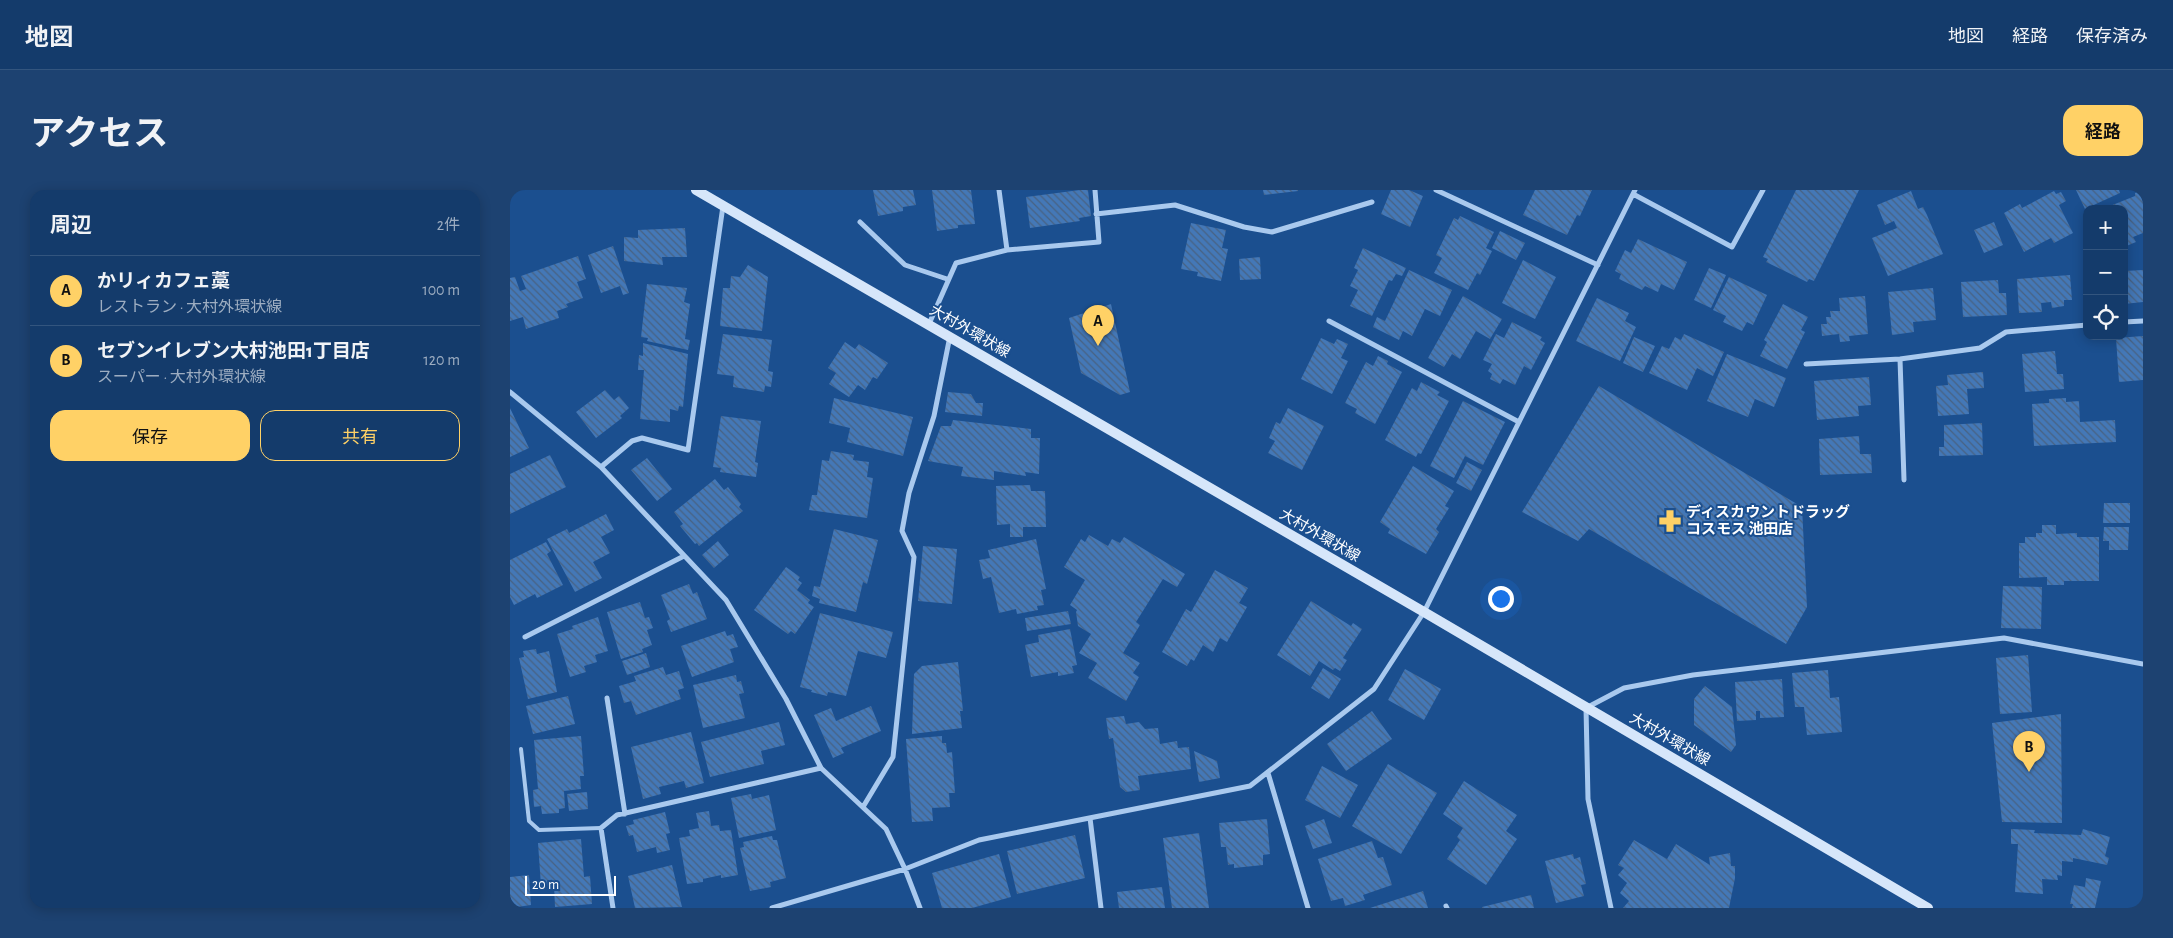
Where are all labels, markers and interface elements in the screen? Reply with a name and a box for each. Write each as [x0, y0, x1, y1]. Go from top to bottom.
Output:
text: 地図 [25, 26, 73, 50]
text: 地図 [1948, 28, 1984, 46]
text: 経路 [2012, 28, 2048, 46]
text: 保存済み [2076, 28, 2148, 46]
button: 経路 [2063, 105, 2143, 156]
text: アクセス [30, 117, 168, 152]
map controls [2083, 205, 2128, 340]
button: + [2083, 205, 2128, 250]
text: 周辺 [50, 215, 92, 236]
text: 2件 [437, 217, 460, 233]
button: − [2083, 250, 2128, 295]
text: かリィカフェ藁 [97, 272, 230, 291]
text: A [61, 282, 71, 298]
text: 100 m [422, 282, 460, 298]
button: locate [2083, 295, 2128, 340]
text: レストラン · 大村外環状線 [97, 299, 282, 315]
street label: 大村外環状線 [927, 301, 1013, 360]
pin: A [1082, 305, 1114, 346]
text: セブンイレブン大村池田1丁目店 [97, 342, 370, 361]
text: B [61, 352, 71, 368]
text: 120 m [423, 352, 460, 368]
text: スーパー · 大村外環状線 [97, 369, 266, 385]
button: 保存 [50, 410, 250, 461]
button: 共有 [260, 410, 460, 461]
place label: ディスカウントドラッグ コスモス 池田店 [1686, 504, 1850, 537]
street label: 大村外環状線 [1277, 505, 1363, 564]
pharmacy icon: ディスカウントドラッグ コスモス 池田店 [1657, 508, 1683, 534]
your location [1488, 586, 1514, 612]
street label: 大村外環状線 [1627, 709, 1713, 768]
pin: B [2013, 731, 2045, 772]
scale bar [525, 873, 616, 896]
text: 20 m [532, 878, 559, 892]

